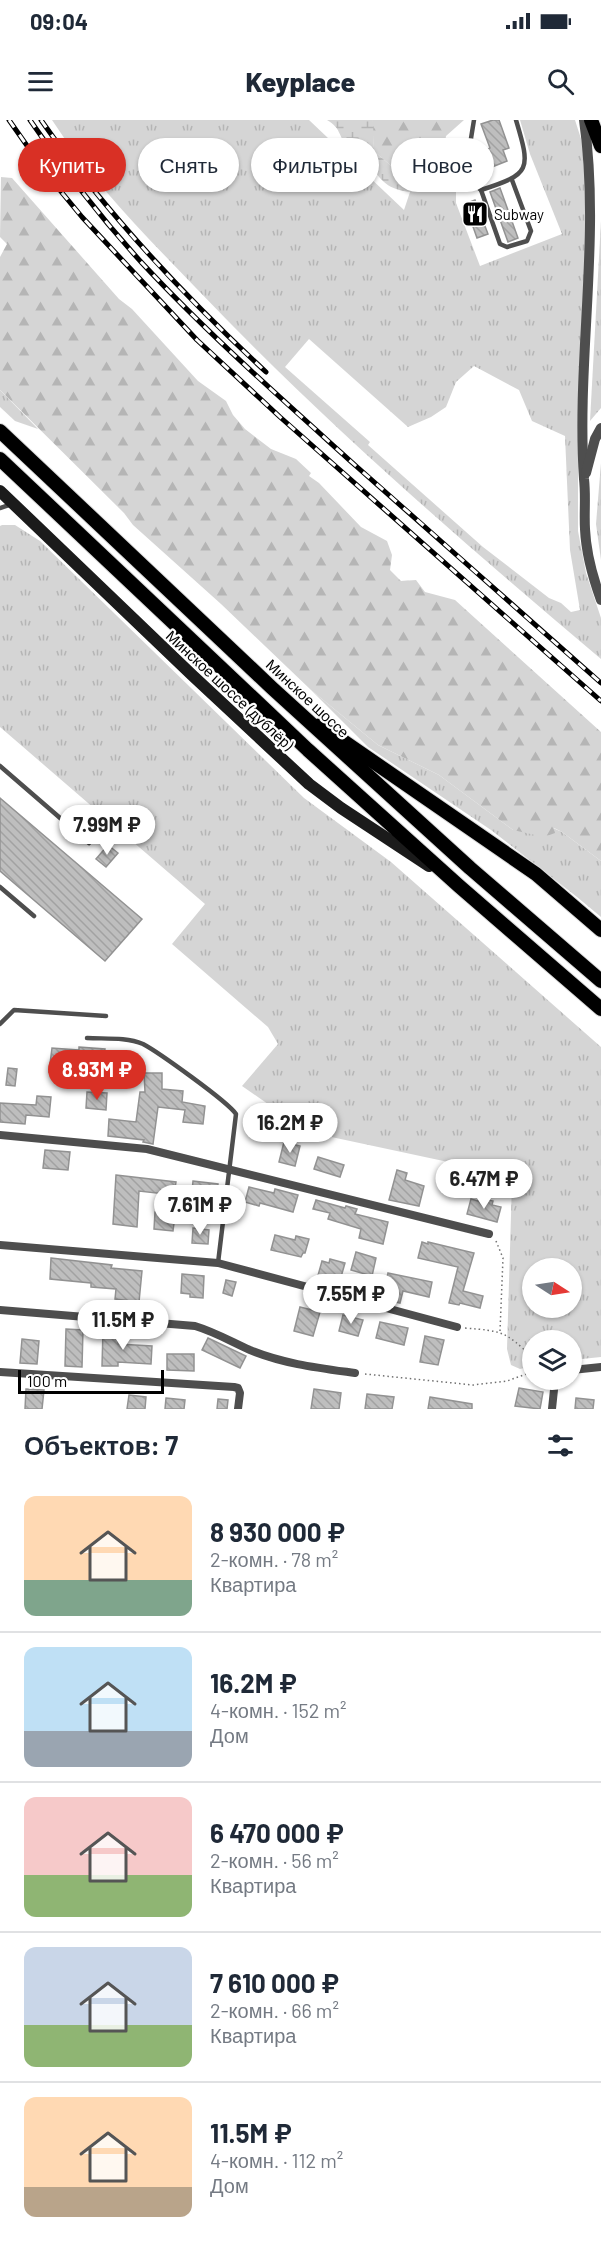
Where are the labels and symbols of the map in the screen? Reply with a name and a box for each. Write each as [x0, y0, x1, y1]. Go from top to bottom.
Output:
restaurant icon: Subway [460, 199, 490, 229]
place label: Subway [494, 205, 544, 223]
street label: Минское шоссе (дублёр) [163, 626, 297, 754]
street label: Минское шоссе [263, 655, 353, 741]
pin: 7.99M ₽ [52, 805, 162, 856]
pin: 8.93M ₽ [42, 1050, 152, 1101]
pin: 16.2M ₽ [235, 1103, 345, 1154]
pin: 6.47M ₽ [429, 1159, 539, 1210]
pin: 7.61M ₽ [145, 1185, 255, 1236]
north arrow [522, 1258, 582, 1318]
pin: 7.55M ₽ [296, 1274, 406, 1325]
pin: 11.5M ₽ [68, 1300, 178, 1351]
scale bar [18, 1367, 164, 1394]

